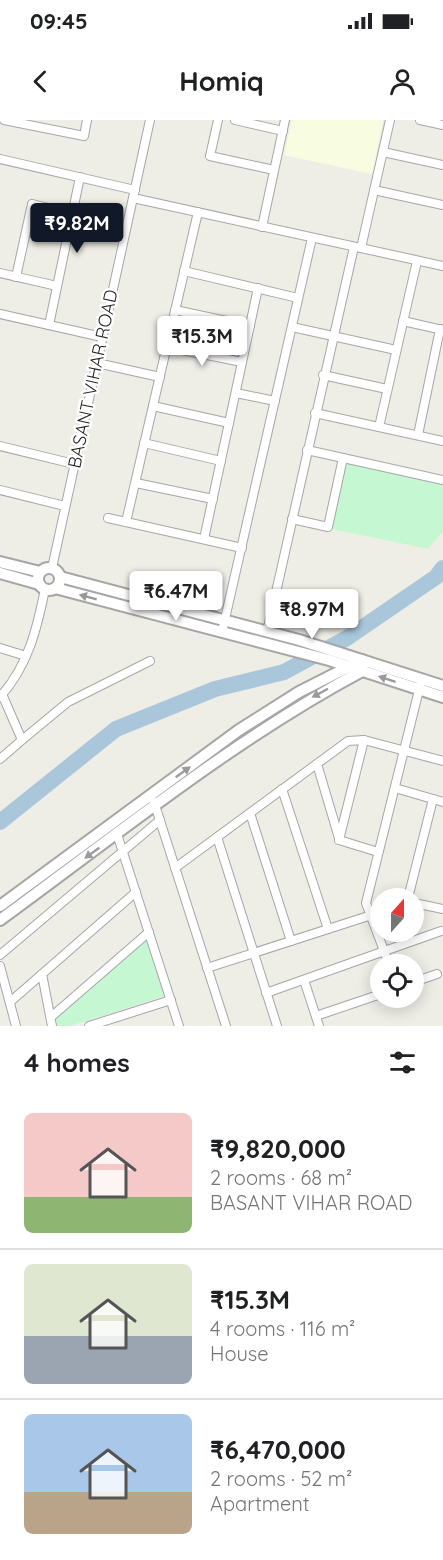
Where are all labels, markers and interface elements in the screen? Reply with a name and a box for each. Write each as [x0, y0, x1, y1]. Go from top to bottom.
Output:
text: 09:45 [30, 7, 88, 35]
text: Homiq [179, 64, 264, 98]
icon: back [24, 65, 57, 98]
icon: person [386, 65, 419, 98]
pin: ₹9.82M [28, 203, 126, 254]
text: ₹9.82M [44, 210, 110, 235]
street label: BASANT VIHAR ROAD [62, 287, 123, 470]
pin: ₹15.3M [153, 316, 251, 367]
text: ₹15.3M [171, 323, 233, 348]
pin: ₹6.47M [127, 571, 225, 622]
text: ₹6.47M [143, 578, 209, 603]
pin: ₹8.97M [263, 589, 361, 640]
one-way arrow [79, 592, 97, 601]
text: ₹8.97M [279, 596, 345, 621]
one-way arrow [378, 674, 396, 683]
one-way arrow [311, 688, 328, 698]
one-way arrow [175, 766, 190, 778]
one-way arrow [84, 847, 100, 859]
north arrow [370, 888, 424, 942]
map controls [370, 888, 424, 1008]
button: locate [370, 954, 424, 1008]
text: 4 homes [24, 1046, 130, 1079]
icon: filters [386, 1046, 419, 1079]
text: ₹9,820,000 [210, 1132, 346, 1165]
icon: home [72, 1137, 144, 1209]
text: 2 rooms · 68 m² [210, 1165, 352, 1190]
text: BASANT VIHAR ROAD [210, 1190, 412, 1215]
text: ₹15.3M [210, 1283, 290, 1316]
icon: home [72, 1288, 144, 1360]
text: 4 rooms · 116 m² [210, 1316, 355, 1341]
text: House [210, 1341, 269, 1366]
text: ₹6,470,000 [210, 1433, 346, 1466]
icon: home [72, 1438, 144, 1510]
text: 2 rooms · 52 m² [210, 1466, 352, 1491]
text: Apartment [210, 1491, 310, 1516]

